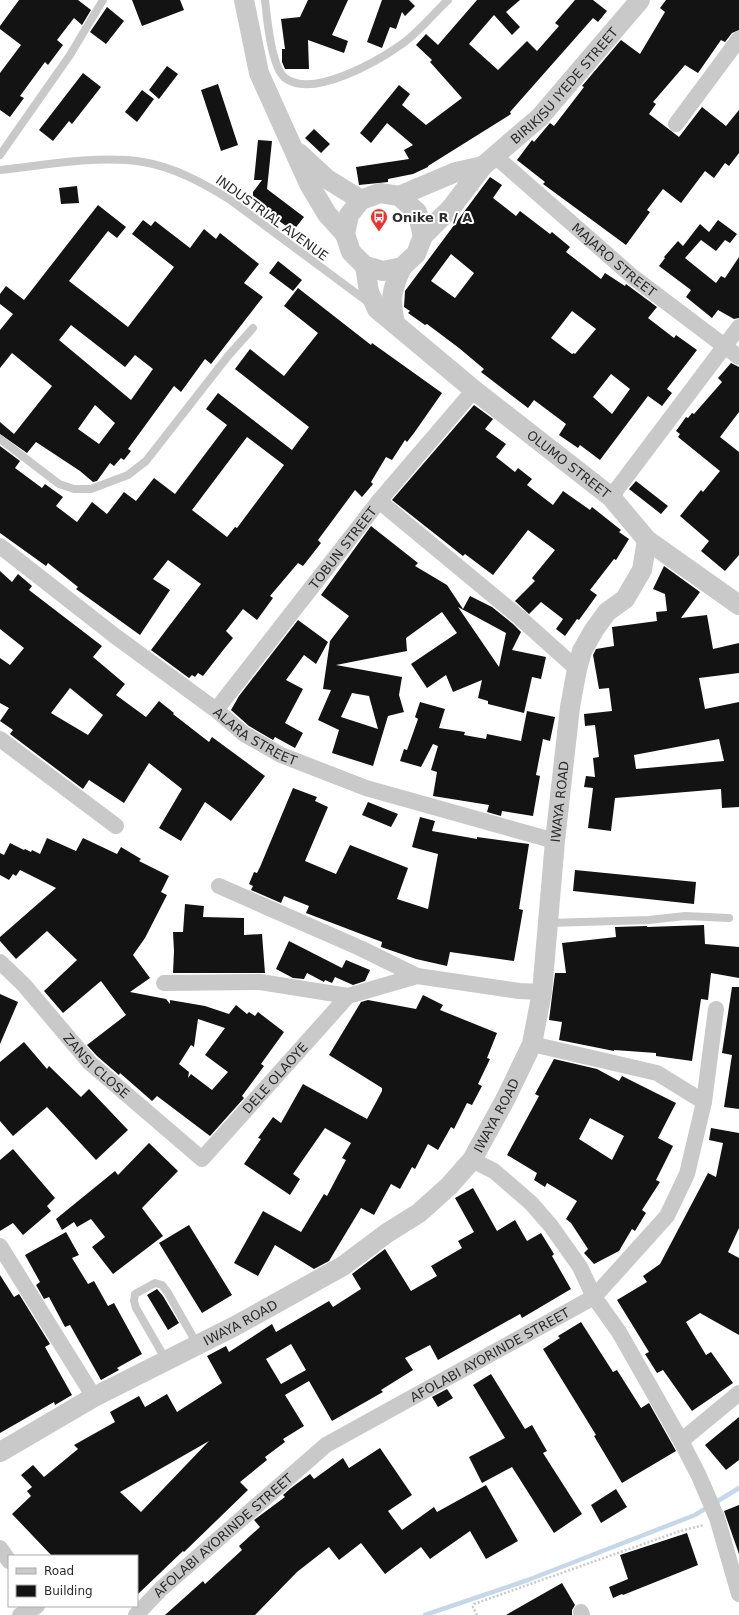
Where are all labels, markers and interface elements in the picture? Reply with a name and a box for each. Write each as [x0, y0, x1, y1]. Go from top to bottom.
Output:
street label: BIRIKISU IYEDE STREET [507, 24, 621, 147]
street label: INDUSTRIAL AVENUE [213, 172, 331, 264]
bus stop icon: Onike R / A [369, 207, 389, 232]
place label: Onike R / A [392, 210, 472, 225]
street label: MAJARO STREET [569, 220, 659, 299]
street label: OLUMO STREET [524, 427, 614, 501]
street label: TOBUN STREET [305, 503, 379, 592]
street label: ALARA STREET [211, 704, 299, 768]
street label: IWAYA ROAD [547, 760, 571, 843]
street label: ZANSI CLOSE [61, 1030, 133, 1101]
street label: DELE OLAOYE [239, 1039, 310, 1116]
street label: IWAYA ROAD [470, 1076, 522, 1155]
street label: IWAYA ROAD [201, 1297, 280, 1348]
street label: AFOLABI AYORINDE STREET [407, 1305, 572, 1405]
street label: AFOLABI AYORINDE STREET [150, 1470, 296, 1600]
legend [8, 1555, 138, 1607]
text: Road [44, 1564, 74, 1578]
text: Building [44, 1584, 93, 1598]

